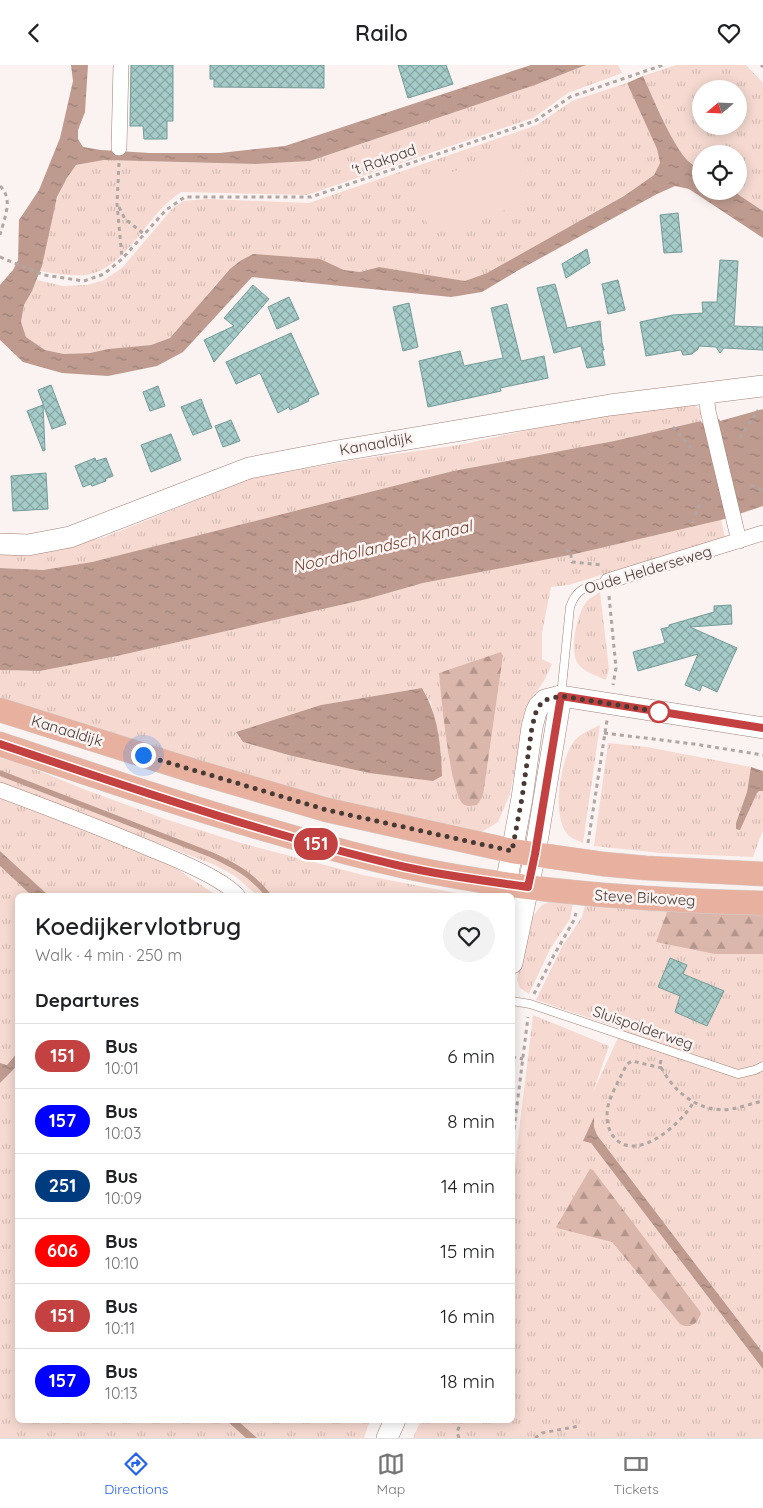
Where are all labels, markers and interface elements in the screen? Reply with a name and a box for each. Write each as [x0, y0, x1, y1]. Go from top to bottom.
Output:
icon: back [20, 19, 48, 47]
text: Railo [355, 19, 408, 47]
icon: heart [715, 19, 743, 47]
north arrow [692, 80, 748, 135]
map controls [692, 80, 747, 200]
street label: 't Rakpad [349, 140, 418, 179]
button: locate [692, 145, 747, 200]
street label: Kanaaldijk [338, 428, 414, 459]
water label: Noordhollandsch Kanaal [290, 515, 476, 576]
street label: Oude Helderseweg [582, 541, 714, 598]
unlabelled marker [648, 701, 670, 723]
street label: Kanaaldijk [29, 711, 105, 750]
your location [131, 743, 156, 768]
line badge: 151 [287, 828, 345, 860]
text: 151 [304, 832, 328, 855]
street label: Steve Bikoweg [594, 885, 696, 910]
button: heart [443, 910, 495, 962]
text: Koedijkervlotbrug [35, 911, 241, 941]
text: Walk · 4 min · 250 m [35, 945, 182, 965]
text: Departures [35, 988, 139, 1012]
street label: Sluispolderweg [590, 1001, 696, 1054]
text: Bus [105, 1034, 138, 1058]
text: 151 [50, 1044, 75, 1067]
text: 6 min [447, 1044, 495, 1068]
text: 10:01 [105, 1058, 139, 1078]
text: Bus [105, 1099, 138, 1123]
text: 157 [49, 1109, 76, 1132]
text: 8 min [447, 1109, 495, 1133]
text: 10:03 [105, 1123, 141, 1143]
text: Bus [105, 1164, 138, 1188]
text: 251 [49, 1174, 76, 1197]
text: 14 min [441, 1174, 495, 1198]
text: 10:09 [105, 1188, 142, 1208]
text: Bus [105, 1229, 138, 1253]
text: 606 [47, 1239, 78, 1262]
text: 15 min [440, 1239, 495, 1263]
text: 10:10 [105, 1253, 139, 1273]
text: Bus [105, 1294, 138, 1318]
text: 151 [50, 1304, 75, 1327]
text: 16 min [440, 1304, 495, 1328]
text: 10:11 [105, 1318, 135, 1338]
text: Bus [105, 1359, 138, 1383]
text: 157 [49, 1369, 76, 1392]
text: 18 min [440, 1369, 495, 1393]
text: 10:13 [105, 1383, 138, 1403]
tab: Directions [104, 1450, 168, 1498]
tab: Map [377, 1450, 405, 1498]
tab: Tickets [613, 1450, 659, 1498]

